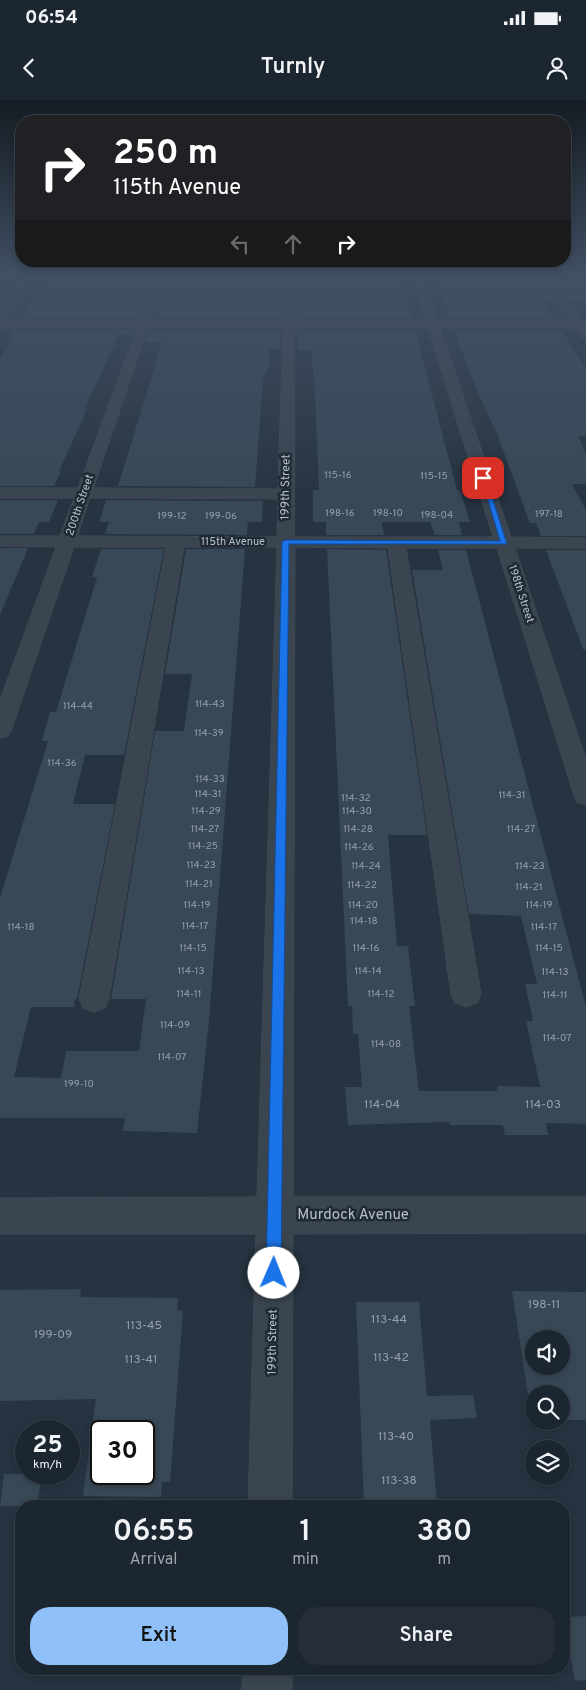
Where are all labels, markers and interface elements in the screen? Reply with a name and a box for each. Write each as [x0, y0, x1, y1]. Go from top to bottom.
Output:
text: 06:54 [25, 6, 78, 30]
icon: back [15, 54, 43, 82]
text: Turnly [261, 54, 325, 81]
icon: person [543, 54, 571, 82]
text: 250 m [113, 132, 218, 176]
icon: right [30, 135, 95, 200]
text: 115th Avenue [113, 175, 241, 202]
icon: left [226, 230, 254, 258]
icon: ahead [279, 230, 307, 258]
icon: right [332, 230, 360, 258]
street label: 199th Street [277, 454, 295, 520]
pin [462, 457, 504, 499]
icon: arrive [469, 464, 497, 492]
house number: 115-16 [324, 469, 352, 482]
house number: 115-15 [420, 470, 448, 483]
street label: 200th Street [63, 473, 97, 537]
house number: 198-16 [325, 507, 355, 520]
house number: 198-10 [373, 507, 403, 520]
house number: 197-18 [535, 508, 563, 521]
house number: 198-04 [421, 509, 453, 522]
house number: 199-12 [157, 510, 187, 523]
house number: 199-06 [205, 510, 237, 523]
street label: 115th Avenue [201, 535, 265, 549]
street label: 198th Street [505, 563, 537, 625]
house number: 114-43 [195, 698, 225, 711]
house number: 114-44 [63, 700, 93, 713]
house number: 114-39 [194, 727, 224, 740]
house number: 114-36 [47, 757, 77, 770]
house number: 114-33 [195, 773, 225, 786]
house number: 114-31 [194, 788, 222, 801]
house number: 114-31 [498, 789, 526, 802]
house number: 114-32 [341, 792, 371, 805]
house number: 114-29 [191, 805, 221, 818]
house number: 114-30 [342, 805, 372, 818]
house number: 114-27 [191, 823, 219, 836]
house number: 114-28 [343, 823, 373, 836]
house number: 114-27 [507, 823, 535, 836]
house number: 114-25 [188, 840, 218, 853]
house number: 114-26 [344, 841, 374, 854]
house number: 114-23 [186, 859, 216, 872]
house number: 114-24 [351, 860, 381, 873]
house number: 114-23 [515, 860, 545, 873]
house number: 114-21 [185, 878, 213, 891]
house number: 114-22 [347, 879, 377, 892]
house number: 114-21 [515, 881, 543, 894]
house number: 114-19 [183, 899, 211, 912]
house number: 114-20 [348, 899, 378, 912]
house number: 114-19 [525, 899, 553, 912]
house number: 114-18 [350, 915, 378, 928]
house number: 114-17 [182, 920, 208, 933]
house number: 114-18 [7, 921, 35, 934]
house number: 114-17 [531, 921, 557, 934]
house number: 114-15 [179, 942, 207, 955]
house number: 114-16 [352, 942, 380, 955]
house number: 114-15 [535, 942, 563, 955]
house number: 114-13 [177, 965, 205, 978]
house number: 114-14 [354, 965, 382, 978]
house number: 114-13 [541, 966, 569, 979]
house number: 114-11 [177, 988, 201, 1001]
house number: 114-12 [367, 988, 395, 1001]
house number: 114-11 [543, 989, 567, 1002]
house number: 114-09 [160, 1019, 190, 1032]
house number: 114-07 [543, 1032, 571, 1045]
house number: 114-08 [371, 1038, 401, 1051]
house number: 114-07 [158, 1051, 186, 1064]
house number: 199-10 [64, 1078, 94, 1091]
house number: 114-04 [364, 1097, 400, 1113]
house number: 114-03 [525, 1097, 561, 1113]
street label: Murdock Avenue [297, 1206, 409, 1225]
position arrow [247, 1246, 299, 1298]
house number: 198-11 [528, 1297, 560, 1313]
street label: 199th Street [264, 1309, 282, 1375]
house number: 113-44 [371, 1312, 407, 1328]
house number: 113-45 [126, 1318, 162, 1334]
house number: 199-09 [34, 1327, 72, 1343]
map controls [525, 1330, 570, 1485]
button: sound [525, 1330, 570, 1375]
house number: 113-42 [373, 1350, 409, 1366]
house number: 113-41 [125, 1352, 157, 1368]
button: search [525, 1385, 570, 1430]
speed limit sign: 30 [90, 1420, 155, 1485]
house number: 113-40 [378, 1429, 414, 1445]
text: 25 [32, 1430, 63, 1462]
button: layers [525, 1440, 570, 1485]
text: km/h [33, 1457, 62, 1473]
house number: 113-38 [381, 1473, 417, 1489]
text: 06:55 [113, 1514, 194, 1551]
text: 1 [300, 1514, 311, 1551]
text: 380 [416, 1514, 472, 1551]
text: Arrival [130, 1550, 177, 1570]
text: min [292, 1550, 319, 1570]
text: m [438, 1550, 451, 1570]
button: Exit [30, 1607, 288, 1665]
button: Share [298, 1607, 555, 1665]

